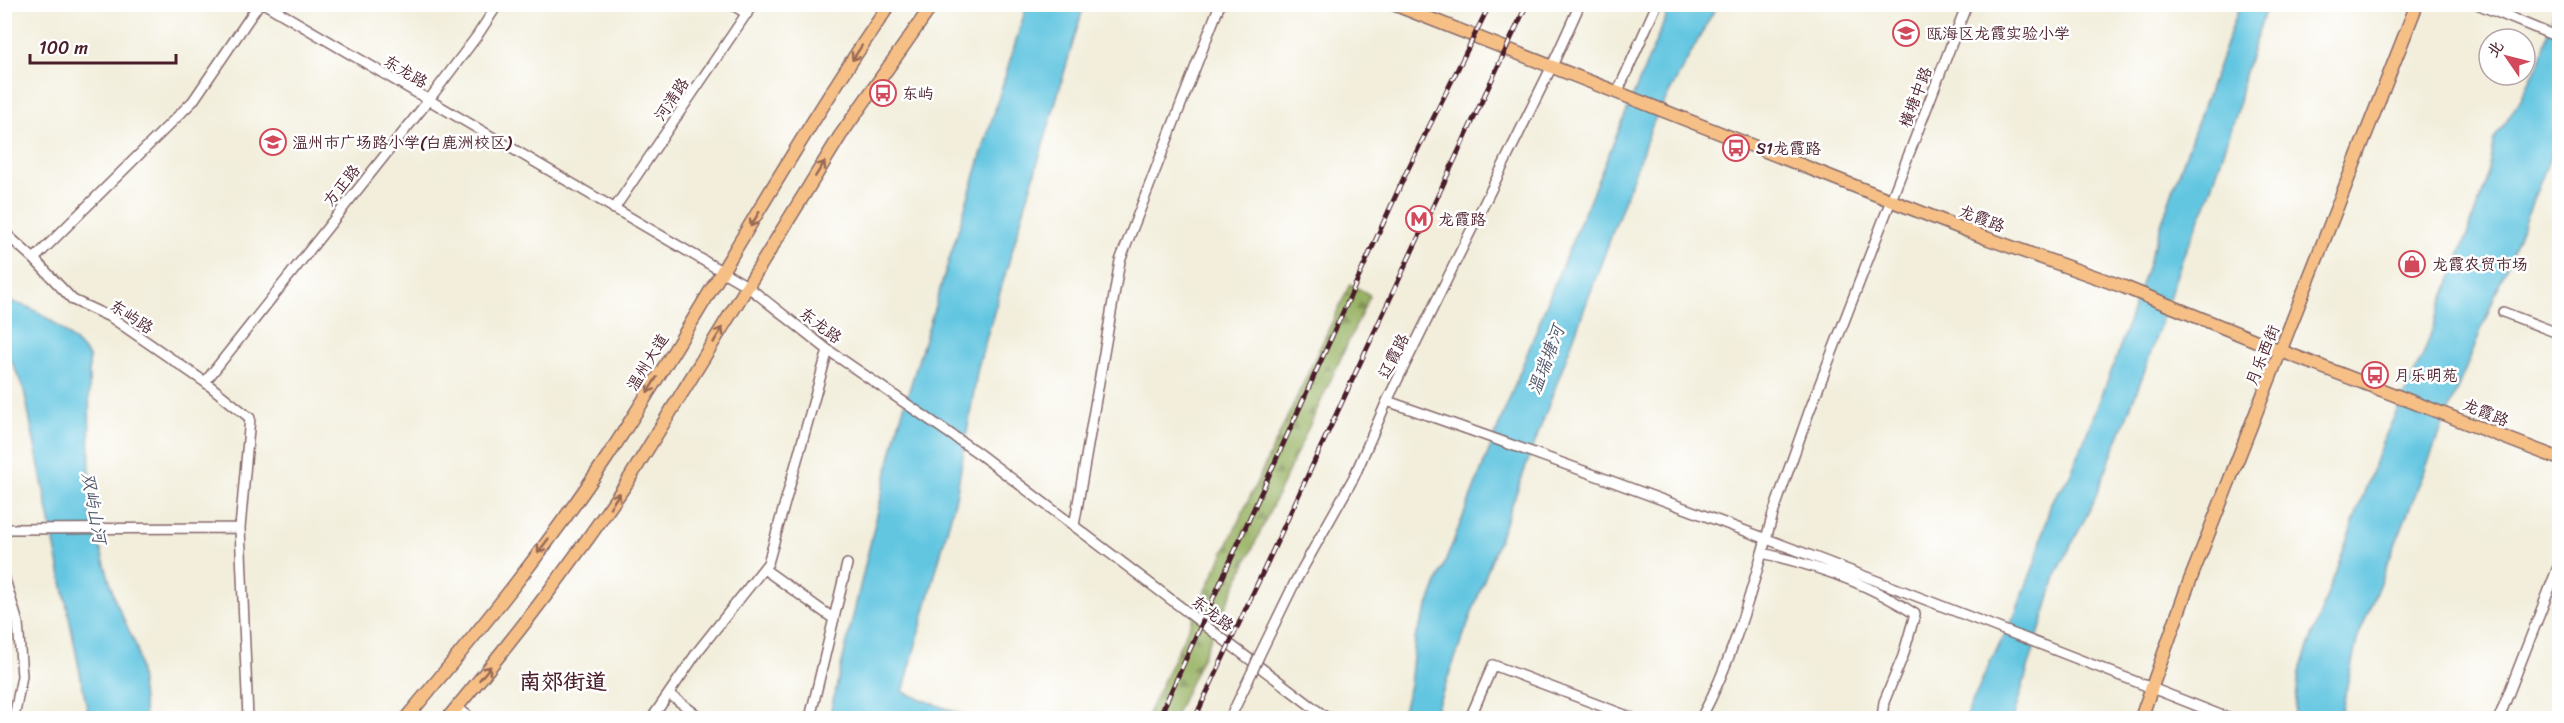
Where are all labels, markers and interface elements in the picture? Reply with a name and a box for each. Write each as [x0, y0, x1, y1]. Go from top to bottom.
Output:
school or university icon: 瓯海区龙霞实验小学 [1891, 18, 1921, 48]
place label: 瓯海区龙霞实验小学 [1926, 19, 2070, 48]
scale bar [30, 27, 176, 65]
north arrow [2477, 27, 2537, 87]
text: 100 m [39, 32, 88, 64]
text: 北 [2479, 34, 2512, 64]
one-way arrow [851, 44, 863, 61]
street label: 东龙路 [378, 47, 434, 96]
street label: 横塘中路 [1890, 62, 1940, 132]
street label: 河清路 [646, 71, 697, 127]
bus stop icon: 东屿 [868, 78, 898, 108]
place label: 东屿 [902, 79, 934, 108]
school or university icon: 温州市广场路小学(白鹿洲校区) [258, 127, 288, 157]
place label: 温州市广场路小学(白鹿洲校区) [292, 128, 513, 157]
bus stop icon: S1龙霞路 [1721, 133, 1751, 163]
place label: S1龙霞路 [1756, 134, 1821, 163]
street label: 方正路 [315, 158, 368, 213]
one-way arrow [814, 161, 826, 178]
street label: 龙霞路 [1954, 196, 2009, 241]
metro station icon: 龙霞路 [1404, 204, 1434, 234]
place label: 龙霞路 [1438, 205, 1486, 234]
one-way arrow [748, 210, 760, 227]
shop icon: 龙霞农贸市场 [2397, 249, 2427, 279]
place label: 龙霞农贸市场 [2432, 250, 2528, 279]
street label: 东屿路 [104, 291, 160, 342]
street label: 东龙路 [793, 299, 849, 351]
water label: 温瑞塘河 [1518, 318, 1575, 399]
street label: 月乐西街 [2237, 320, 2288, 390]
street label: 温州大道 [618, 327, 677, 397]
one-way arrow [712, 327, 724, 344]
street label: 辽霞路 [1370, 328, 1417, 384]
bus stop icon: 月乐明苑 [2360, 360, 2390, 390]
place label: 月乐明苑 [2394, 361, 2458, 390]
one-way arrow [646, 376, 658, 393]
street label: 龙霞路 [2458, 390, 2514, 435]
water label: 双屿山河 [72, 470, 117, 549]
one-way arrow [609, 493, 621, 509]
one-way arrow [537, 538, 550, 554]
street label: 东龙路 [1185, 587, 1241, 639]
district label: 南郊街道 [519, 662, 607, 701]
one-way arrow [479, 665, 492, 681]

